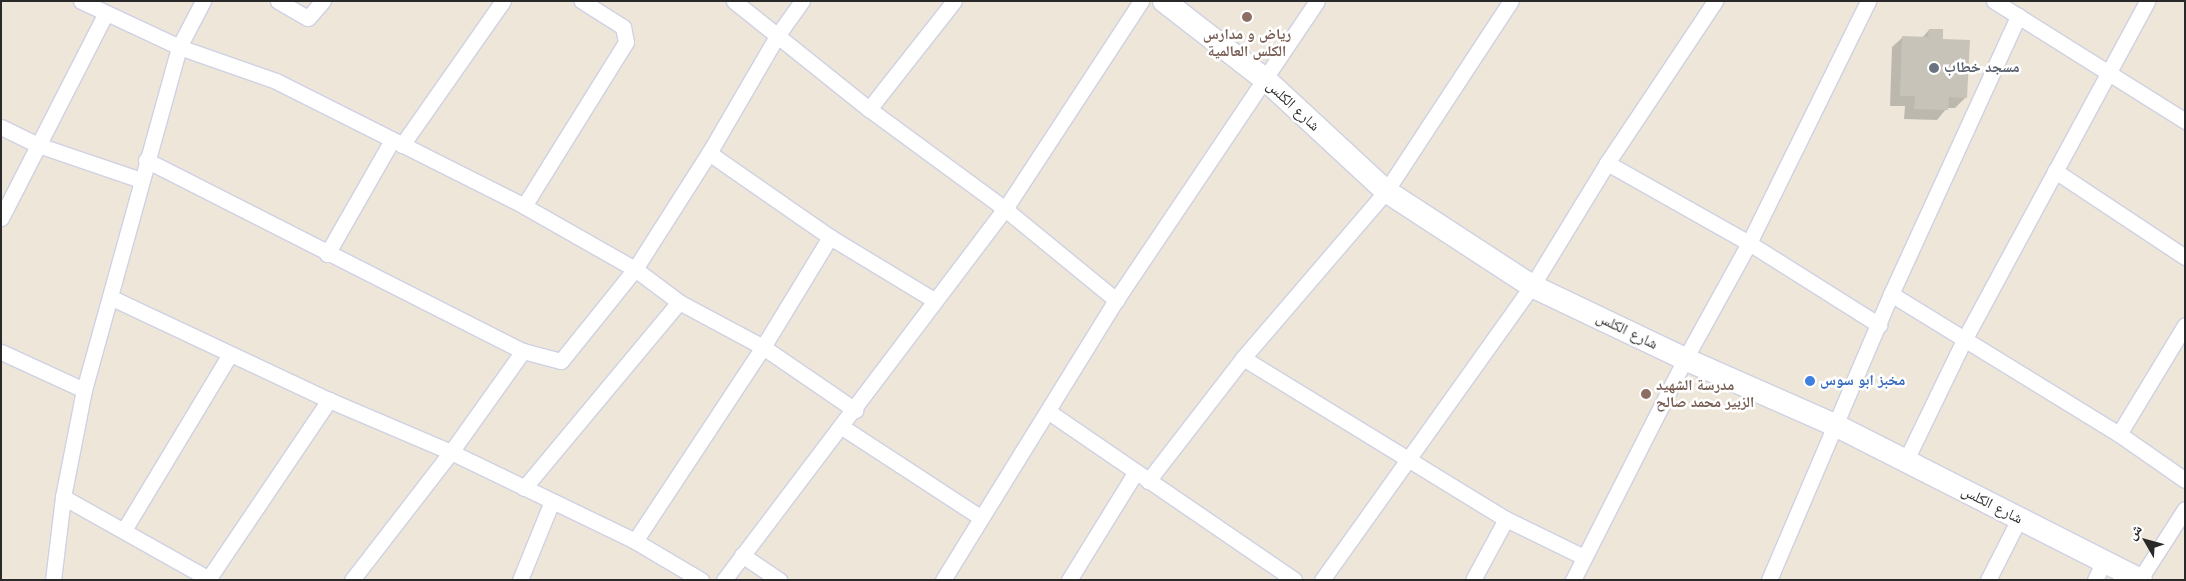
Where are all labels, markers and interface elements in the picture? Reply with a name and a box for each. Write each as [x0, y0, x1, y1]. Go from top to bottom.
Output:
marker: رياض و مدارس الكلس العالمية [1241, 11, 1253, 23]
place label: رياض و مدارس الكلس العالمية [1203, 25, 1291, 60]
place label: مسجد خطاب [1944, 59, 2020, 77]
marker: مسجد خطاب [1928, 62, 1940, 74]
street label: شارع الكلس [1263, 77, 1323, 135]
street label: شارع الكلس [1593, 308, 1661, 354]
place label: مخبز ابو سوس [1820, 372, 1905, 390]
marker: مخبز ابو سوس [1804, 375, 1816, 387]
place label: مدرسة الشهيد الزبير محمد صالح [1656, 376, 1754, 411]
marker: مدرسة الشهيد الزبير محمد صالح [1640, 388, 1652, 400]
street label: شارع الكلس [1958, 482, 2026, 528]
north arrow [2121, 516, 2171, 566]
text: ش [2123, 521, 2145, 543]

